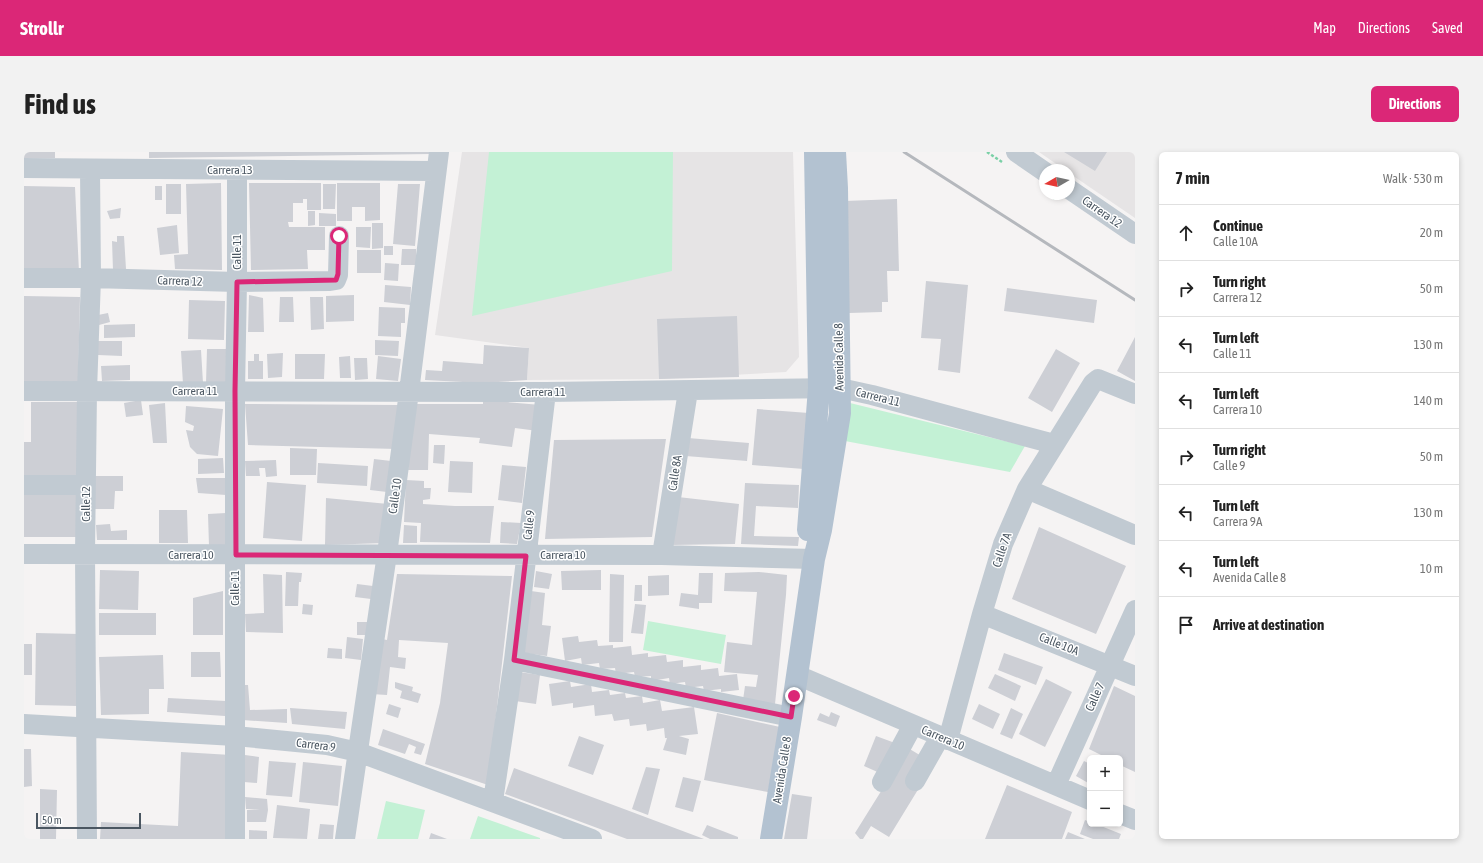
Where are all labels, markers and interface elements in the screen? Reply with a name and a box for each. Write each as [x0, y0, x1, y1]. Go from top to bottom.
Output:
text: Strollr [20, 17, 64, 39]
text: Map [1313, 20, 1336, 36]
text: Directions [1358, 20, 1410, 36]
text: Saved [1432, 20, 1463, 36]
button: Directions [1371, 86, 1459, 122]
text: Find us [24, 88, 96, 120]
street label: Carrera 13 [207, 163, 253, 177]
north arrow [1039, 164, 1075, 200]
text: 7 min [1175, 168, 1210, 188]
text: Walk · 530 m [1383, 171, 1443, 186]
street label: Carrera 12 [1079, 193, 1125, 231]
text: Continue [1213, 217, 1263, 234]
icon: ahead [1175, 222, 1197, 244]
text: 20 m [1420, 225, 1443, 240]
route start [330, 227, 348, 245]
street label: Calle 11 [230, 234, 244, 270]
text: Calle 10A [1213, 234, 1258, 249]
street label: Carrera 12 [157, 273, 203, 289]
text: Turn right [1213, 273, 1266, 290]
icon: right [1175, 278, 1197, 300]
text: 50 m [1420, 281, 1443, 296]
text: Carrera 12 [1213, 290, 1262, 305]
street label: Avenida Calle 8 [831, 323, 847, 391]
text: Turn left [1213, 329, 1259, 346]
icon: left [1175, 334, 1197, 356]
text: 130 m [1414, 337, 1443, 352]
text: Calle 11 [1213, 346, 1252, 361]
street label: Carrera 11 [172, 384, 218, 398]
street label: Carrera 11 [520, 385, 566, 399]
street label: Carrera 11 [854, 385, 902, 409]
text: Turn left [1213, 385, 1259, 402]
icon: left [1175, 390, 1197, 412]
text: 140 m [1414, 393, 1443, 408]
text: Carrera 10 [1213, 402, 1262, 417]
text: Turn right [1213, 441, 1266, 458]
icon: right [1175, 446, 1197, 468]
text: 50 m [1420, 449, 1443, 464]
street label: Calle 8A [665, 454, 685, 492]
text: Calle 9 [1213, 458, 1245, 473]
street label: Calle 10 [386, 477, 404, 515]
street label: Calle 12 [79, 486, 93, 522]
text: Turn left [1213, 497, 1259, 514]
icon: left [1175, 502, 1197, 524]
text: 130 m [1414, 505, 1443, 520]
street label: Calle 9 [520, 509, 538, 541]
text: Carrera 9A [1213, 514, 1262, 529]
street label: Calle 7A [990, 531, 1014, 569]
street label: Carrera 10 [168, 548, 214, 562]
street label: Carrera 10 [540, 548, 586, 562]
text: Turn left [1213, 553, 1259, 570]
icon: left [1175, 558, 1197, 580]
text: 10 m [1420, 561, 1443, 576]
street label: Calle 11 [228, 570, 242, 606]
text: Avenida Calle 8 [1213, 570, 1286, 585]
icon: arrive [1175, 614, 1197, 636]
text: Arrive at destination [1213, 616, 1324, 633]
street label: Calle 10A [1037, 630, 1081, 658]
street label: Calle 7 [1083, 680, 1108, 714]
route end [785, 687, 803, 705]
street label: Carrera 10 [919, 723, 967, 753]
street label: Avenida Calle 8 [770, 735, 794, 804]
street label: Carrera 9 [295, 736, 337, 754]
map controls [1087, 755, 1123, 827]
button: + [1087, 755, 1123, 791]
button: − [1087, 791, 1123, 827]
scale bar [36, 811, 141, 830]
text: 50 m [42, 814, 62, 826]

